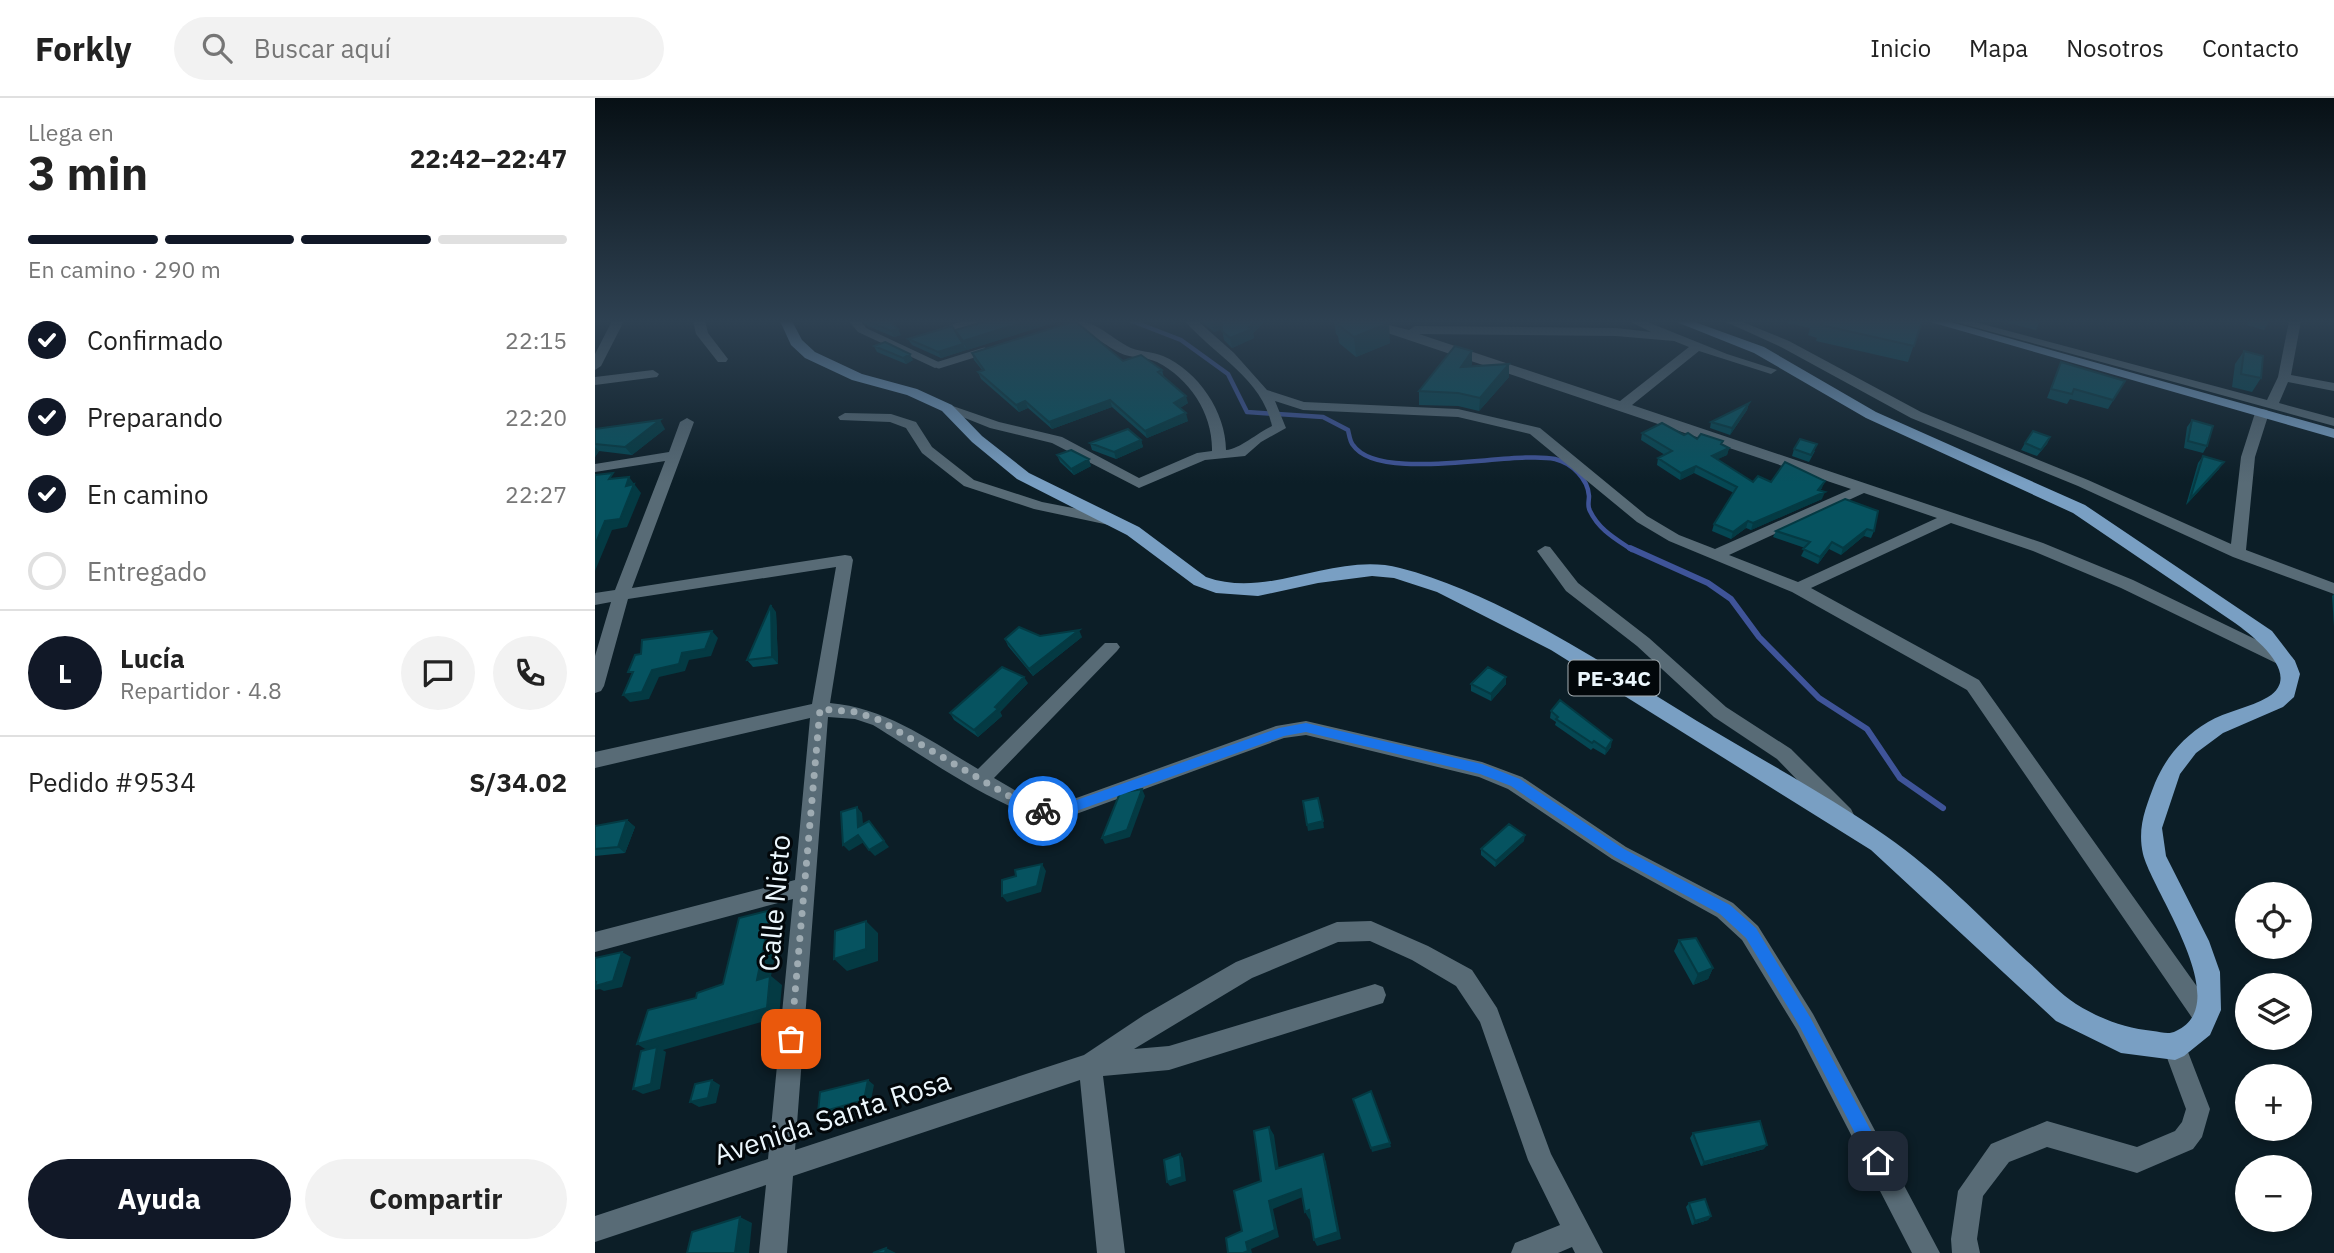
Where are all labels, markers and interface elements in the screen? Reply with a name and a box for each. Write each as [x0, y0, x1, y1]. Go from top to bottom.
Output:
search box [174, 17, 664, 80]
text: Forkly [35, 27, 132, 70]
icon: search [198, 29, 236, 67]
text: Buscar aquí [254, 31, 391, 65]
text: Inicio [1870, 32, 1931, 64]
text: Mapa [1969, 32, 2028, 64]
text: Nosotros [2066, 32, 2164, 64]
text: Contacto [2202, 32, 2299, 64]
text: Llega en [28, 117, 114, 147]
text: 22:42–22:47 [410, 141, 567, 175]
text: 3 min [28, 143, 148, 203]
text: En camino · 290 m [28, 254, 221, 284]
icon: check [28, 321, 66, 359]
text: Confirmado [87, 323, 223, 357]
text: 22:15 [505, 325, 567, 355]
icon: check [28, 398, 66, 436]
text: Preparando [87, 400, 223, 434]
text: 22:20 [505, 402, 567, 432]
icon: check [28, 475, 66, 513]
text: En camino [87, 477, 209, 511]
text: 22:27 [505, 479, 567, 509]
text: Entregado [87, 554, 207, 588]
button: chat [401, 636, 475, 710]
button: phone [493, 636, 567, 710]
text: Lucía [120, 641, 185, 675]
text: L [58, 656, 72, 690]
road number: PE-34C [1569, 660, 1659, 696]
text: Repartidor · 4.8 [120, 675, 282, 705]
text: Pedido #9534 [28, 765, 196, 799]
text: S/34.02 [469, 765, 567, 799]
courier [1008, 776, 1078, 846]
icon: bike [1024, 792, 1062, 830]
street label: Calle Nieto [750, 833, 798, 973]
map controls [2235, 882, 2312, 1232]
button: locate [2235, 882, 2312, 959]
button: layers [2235, 973, 2312, 1050]
pin [761, 1009, 821, 1069]
icon: bag [772, 1020, 810, 1058]
street label: Avenida Santa Rosa [709, 1061, 955, 1173]
button: + [2235, 1064, 2312, 1141]
pin [1848, 1131, 1908, 1191]
icon: home [1859, 1142, 1897, 1180]
button: − [2235, 1155, 2312, 1232]
button: Ayuda [28, 1159, 291, 1239]
button: Compartir [305, 1159, 567, 1239]

